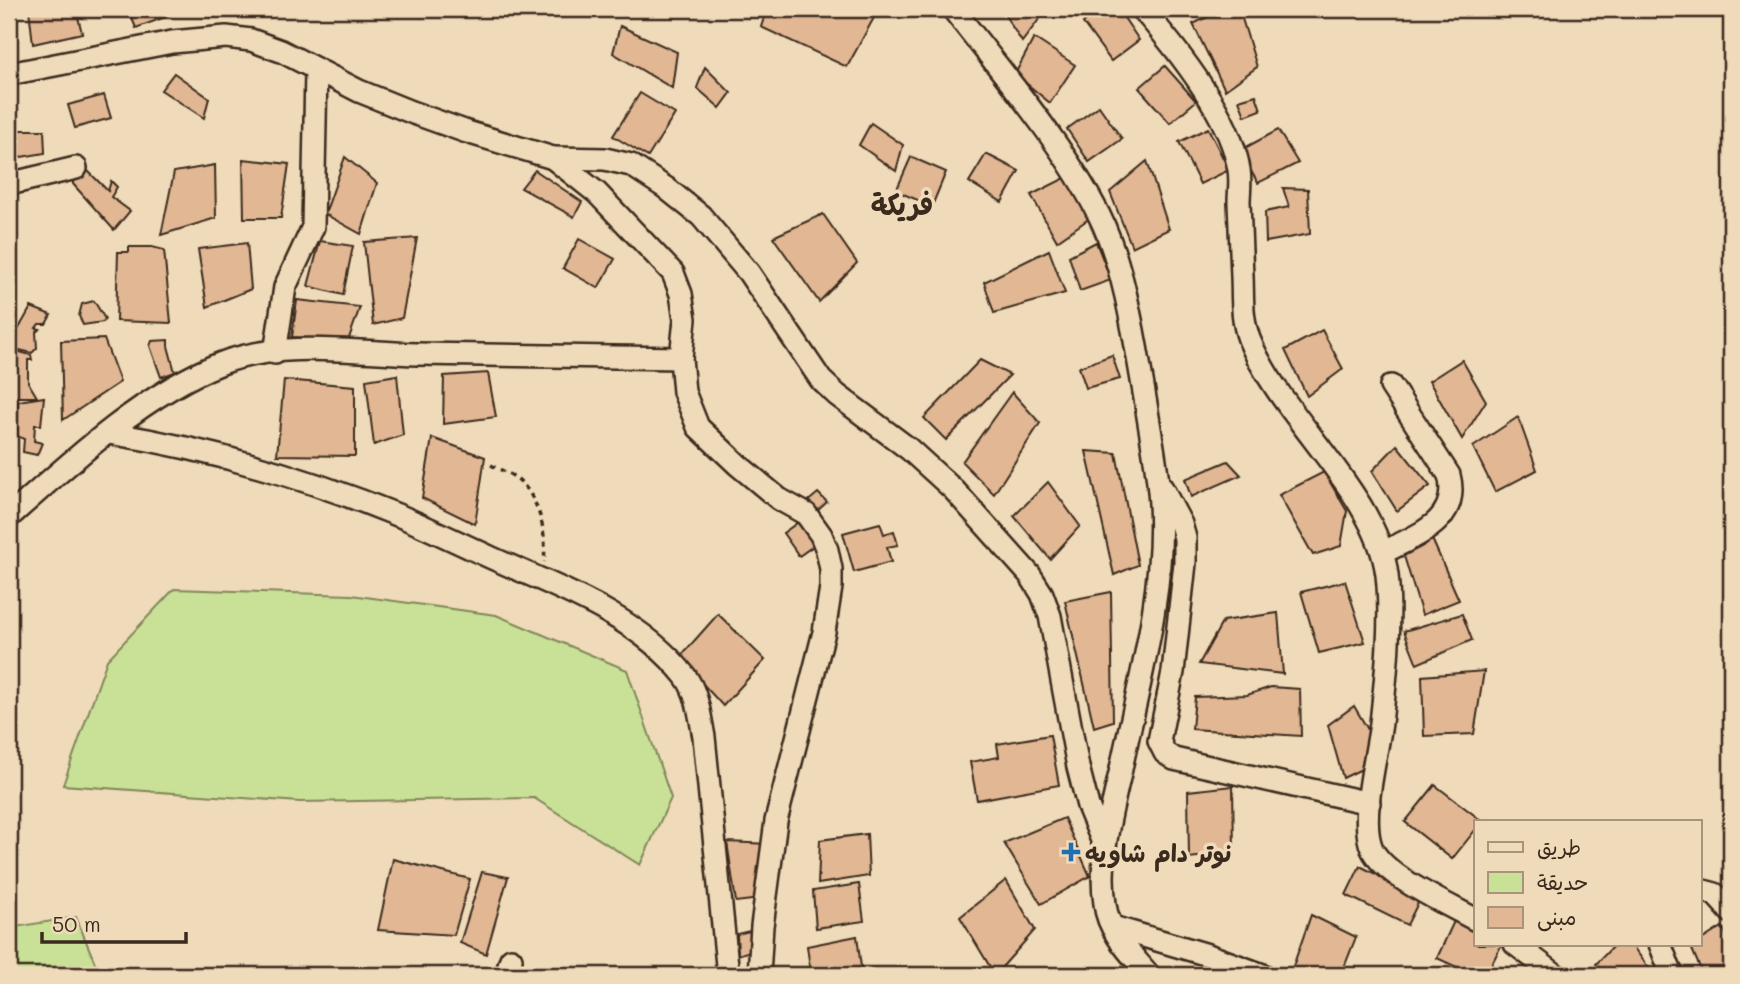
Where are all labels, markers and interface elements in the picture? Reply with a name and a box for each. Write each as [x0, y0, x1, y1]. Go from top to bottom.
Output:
district label: فريكة [871, 186, 933, 222]
legend [1474, 820, 1702, 946]
text: طريق [1537, 833, 1581, 860]
place label: نوتر دام شاويه [1085, 837, 1232, 872]
marker: نوتر دام شاويه [1063, 844, 1079, 860]
text: حديقة [1537, 868, 1588, 895]
scale bar [42, 900, 186, 944]
text: مبنى [1537, 903, 1576, 932]
text: 50 m [52, 910, 101, 937]

